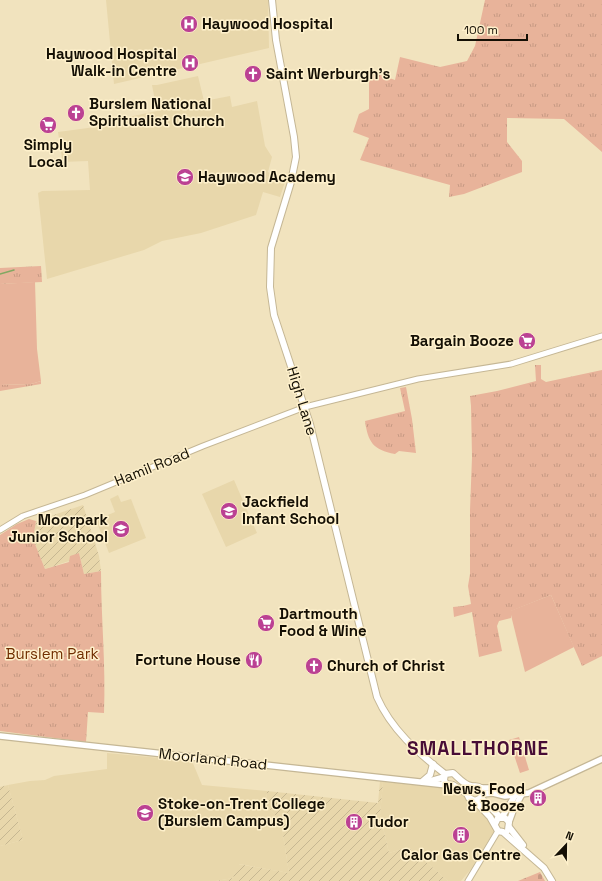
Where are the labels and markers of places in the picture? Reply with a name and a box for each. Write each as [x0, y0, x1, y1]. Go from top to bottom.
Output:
hospital icon: Haywood Hospital [179, 14, 199, 34]
place label: Haywood Hospital [202, 14, 333, 33]
place label: Haywood Hospital Walk-in Centre [46, 44, 177, 80]
hospital icon: Haywood Hospital Walk-in Centre [180, 53, 200, 73]
church icon: Saint Werburgh's [243, 64, 263, 84]
place label: Saint Werburgh's [266, 64, 391, 83]
place label: Burslem National Spiritualist Church [89, 94, 224, 130]
church icon: Burslem National Spiritualist Church [66, 103, 86, 123]
supermarket icon: Simply Local [38, 115, 58, 135]
place label: Simply Local [24, 135, 72, 171]
school or university icon: Haywood Academy [175, 167, 195, 187]
place label: Haywood Academy [198, 167, 336, 186]
place label: Bargain Booze [410, 331, 514, 350]
supermarket icon: Bargain Booze [517, 331, 537, 351]
place label: Jackfield Infant School [242, 492, 339, 528]
school or university icon: Jackfield Infant School [219, 501, 239, 521]
place label: Moorpark Junior School [8, 510, 109, 546]
school or university icon: Moorpark Junior School [111, 519, 131, 539]
place label: Dartmouth Food & Wine [279, 604, 367, 640]
supermarket icon: Dartmouth Food & Wine [256, 613, 276, 633]
place label: Fortune House [135, 650, 241, 669]
restaurant icon: Fortune House [244, 650, 264, 670]
church icon: Church of Christ [304, 656, 324, 676]
place label: Church of Christ [327, 656, 445, 675]
place label: News, Food & Booze [443, 779, 525, 815]
building icon: News, Food & Booze [528, 788, 548, 808]
place label: Stoke-on-Trent College (Burslem Campus) [158, 794, 326, 830]
school or university icon: Stoke-on-Trent College (Burslem Campus) [135, 803, 155, 823]
building icon: Tudor [344, 812, 364, 832]
place label: Tudor [367, 812, 409, 831]
building icon: Calor Gas Centre [451, 825, 471, 845]
place label: Calor Gas Centre [401, 845, 521, 864]

